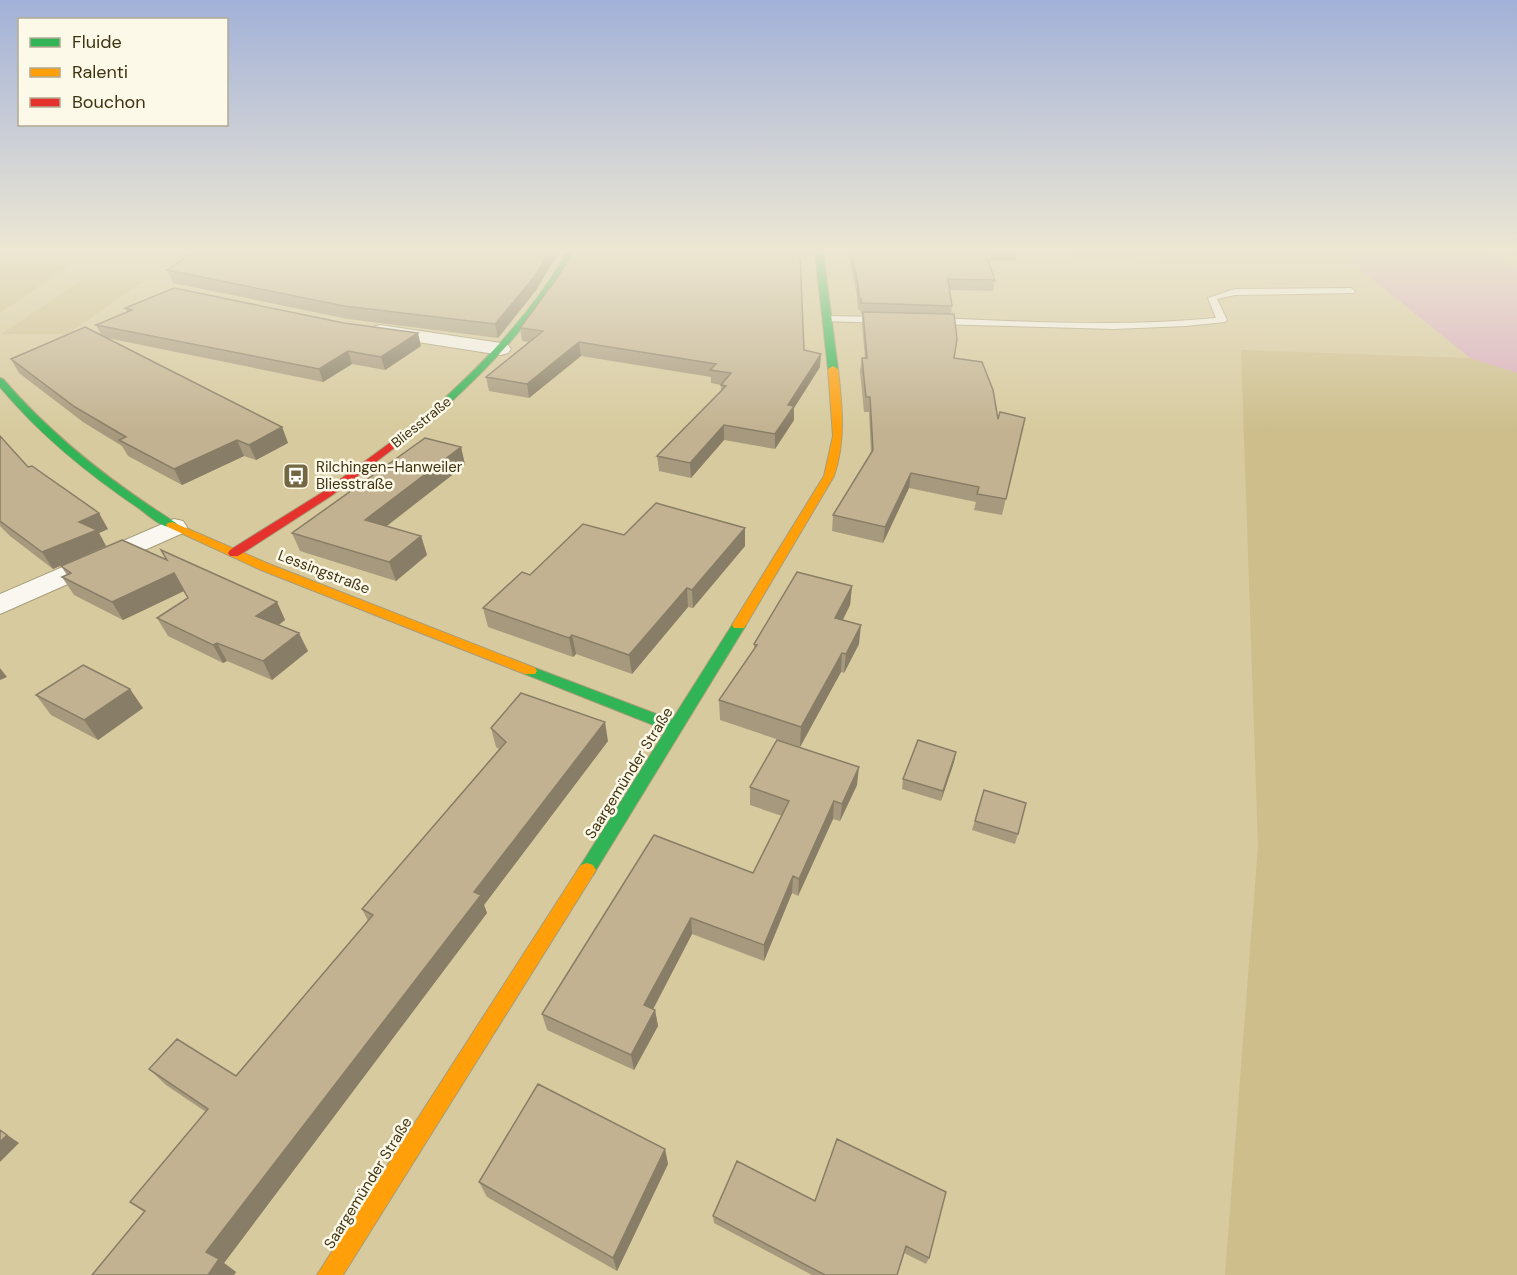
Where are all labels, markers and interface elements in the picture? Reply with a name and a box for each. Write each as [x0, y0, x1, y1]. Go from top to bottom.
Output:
legend [18, 18, 228, 126]
text: Fluide [72, 30, 122, 54]
text: Ralenti [72, 60, 128, 84]
text: Bouchon [72, 90, 146, 114]
street label: Bliesstraße [387, 392, 455, 452]
place label: Rilchingen-Hanweiler Bliesstraße [316, 457, 463, 494]
bus stop icon: Rilchingen-Hanweiler Bliesstraße [281, 461, 311, 491]
street label: Lessingstraße [275, 545, 373, 599]
street label: Saargemünder Straße [580, 703, 678, 843]
street label: Saargemünder Straße [319, 1113, 417, 1253]

